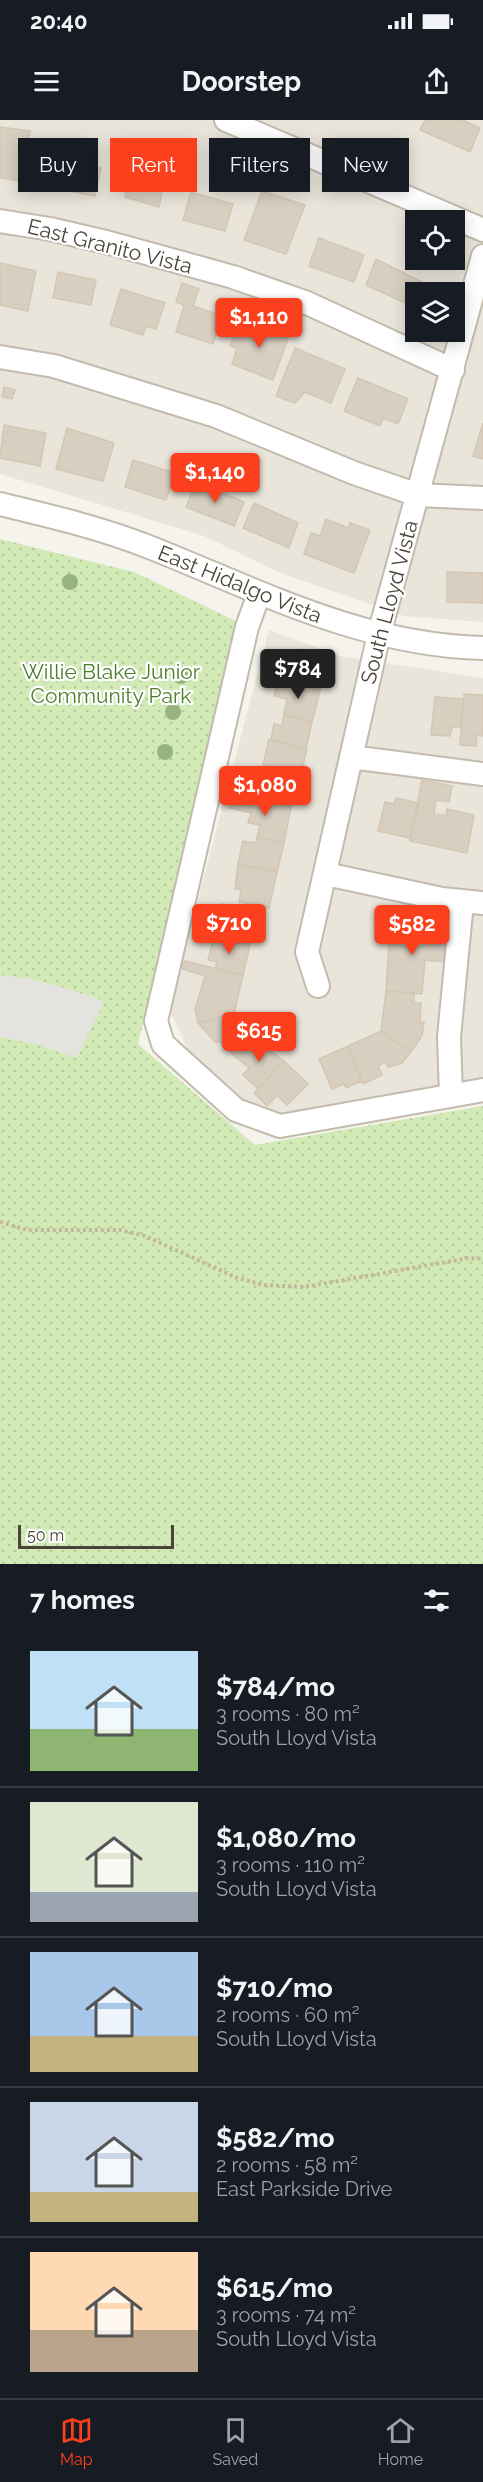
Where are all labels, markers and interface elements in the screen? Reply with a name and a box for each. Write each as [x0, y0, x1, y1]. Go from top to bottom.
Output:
text: 20:40 [30, 8, 87, 34]
icon: menu [30, 65, 63, 98]
icon: share [420, 65, 453, 98]
text: Doorstep [182, 66, 301, 97]
chip: Buy [18, 138, 98, 192]
chip: Rent [110, 138, 197, 192]
chip: Filters [209, 138, 310, 192]
chip: New [322, 138, 409, 192]
map controls [405, 210, 465, 342]
button: locate [405, 210, 465, 270]
street label: East Granito Vista [25, 213, 195, 279]
button: layers [405, 282, 465, 342]
pin: $1,110 [210, 298, 308, 349]
text: $1,110 [229, 305, 289, 329]
pin: $1,140 [166, 453, 264, 504]
text: $1,140 [185, 460, 245, 484]
street label: South Lloyd Vista [355, 517, 423, 687]
street label: East Hidalgo Vista [154, 540, 326, 628]
pin: $784 [262, 649, 334, 700]
text: $784 [274, 656, 322, 680]
park label: Willie Blake Junior Community Park [22, 659, 201, 708]
pin: $1,080 [216, 766, 314, 817]
text: $1,080 [233, 773, 297, 797]
pin: $710 [193, 904, 265, 955]
pin: $582 [376, 905, 448, 956]
text: $710 [206, 911, 252, 935]
text: $582 [388, 912, 436, 936]
pin: $615 [223, 1012, 295, 1063]
text: $615 [236, 1019, 282, 1043]
scale bar [18, 1522, 174, 1550]
text: 50 m [27, 1526, 64, 1545]
icon: filters [420, 1584, 453, 1617]
text: 7 homes [30, 1585, 135, 1615]
text: $784/mo [216, 1672, 335, 1702]
icon: home [78, 1675, 150, 1747]
text: 3 rooms · 80 m² [216, 1702, 360, 1726]
text: South Lloyd Vista [216, 1726, 377, 1750]
text: $1,080/mo [216, 1823, 356, 1853]
icon: home [78, 1826, 150, 1898]
text: 3 rooms · 110 m² [216, 1853, 365, 1877]
text: South Lloyd Vista [216, 1877, 377, 1901]
text: $710/mo [216, 1973, 333, 2003]
icon: home [78, 1976, 150, 2048]
text: 2 rooms · 60 m² [216, 2003, 360, 2027]
text: South Lloyd Vista [216, 2027, 377, 2051]
text: $582/mo [216, 2123, 335, 2153]
icon: home [78, 2126, 150, 2198]
text: 2 rooms · 58 m² [216, 2153, 358, 2177]
text: East Parkside Drive [216, 2177, 392, 2201]
text: $615/mo [216, 2273, 333, 2303]
icon: home [78, 2276, 150, 2348]
text: 3 rooms · 74 m² [216, 2303, 356, 2327]
text: South Lloyd Vista [216, 2327, 377, 2351]
tab: Map [60, 2414, 93, 2469]
tab: Saved [212, 2414, 258, 2469]
tab: Home [378, 2414, 423, 2469]

